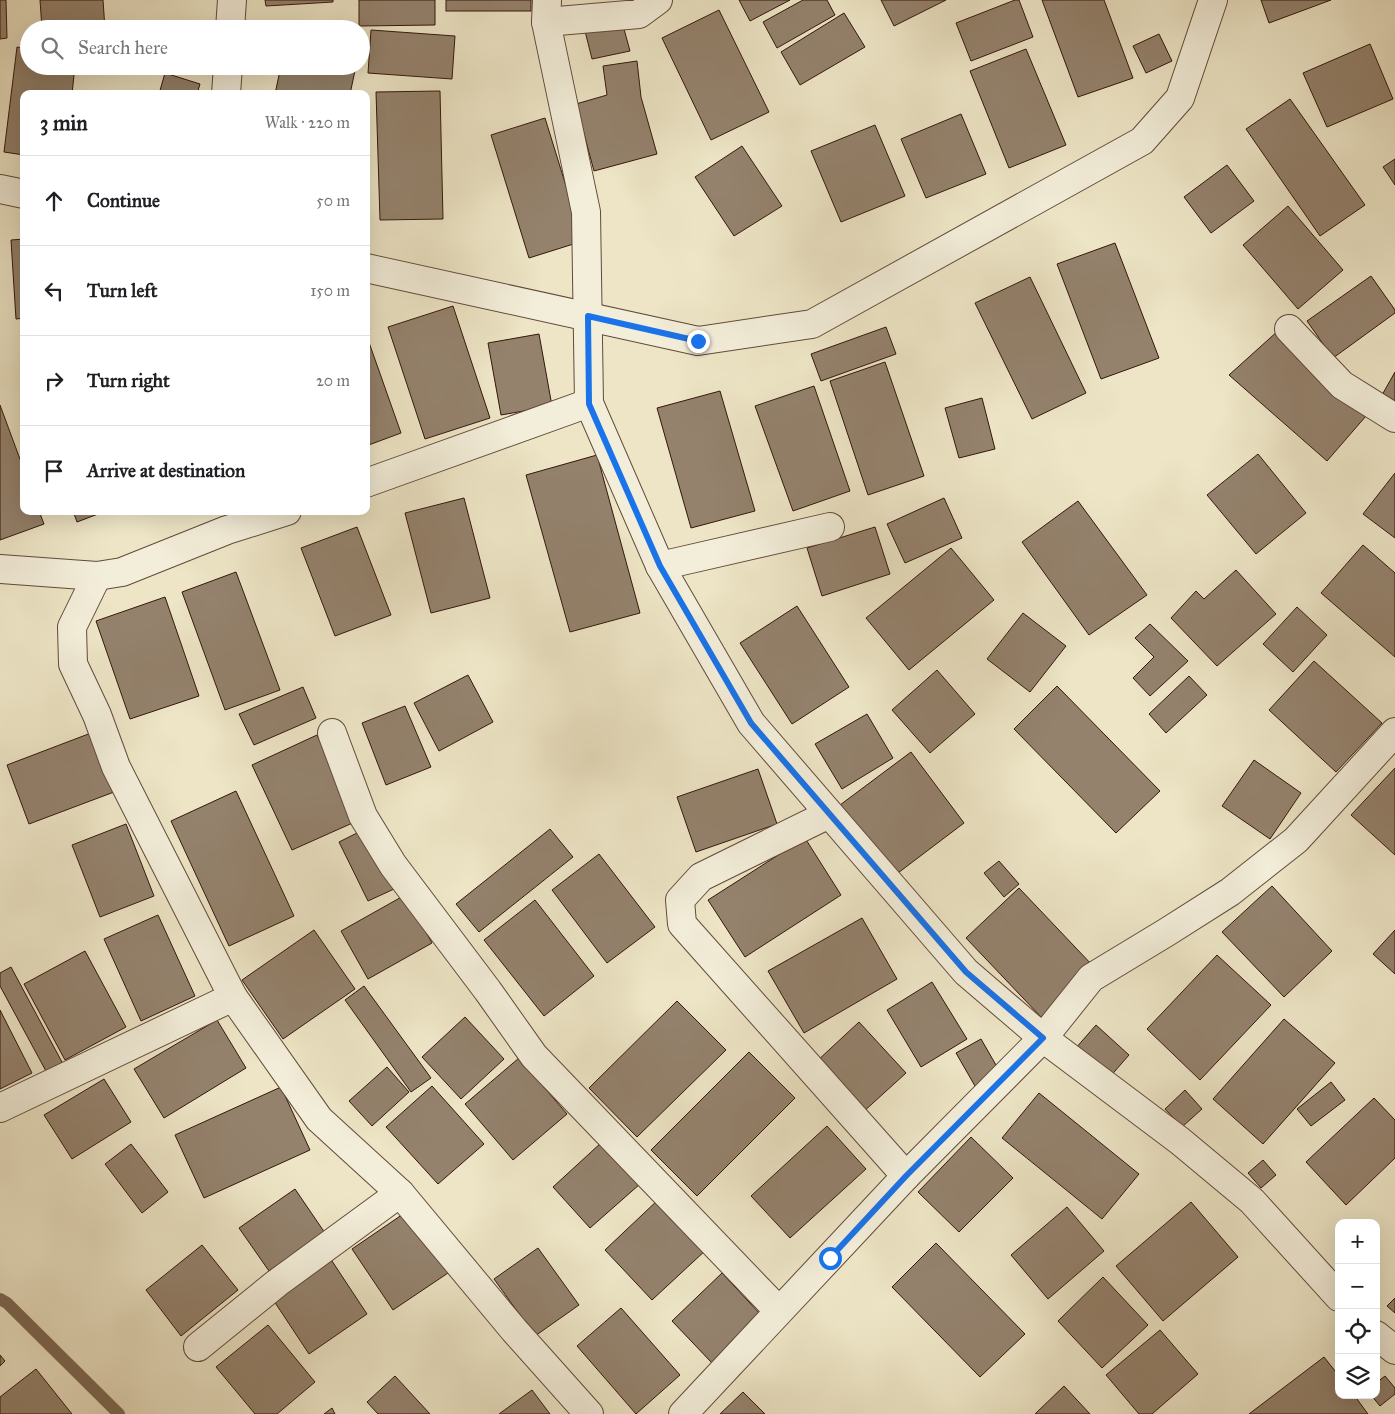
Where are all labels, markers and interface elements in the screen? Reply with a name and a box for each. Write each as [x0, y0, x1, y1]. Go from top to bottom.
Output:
search box [20, 20, 370, 75]
icon: search [38, 34, 66, 62]
text: Search here [78, 36, 168, 59]
text: 3 min [40, 110, 88, 136]
text: Walk · 220 m [265, 113, 350, 132]
icon: ahead [40, 187, 68, 215]
text: Continue [87, 189, 160, 212]
text: 50 m [316, 191, 350, 210]
icon: left [40, 277, 68, 305]
text: Turn left [87, 279, 157, 302]
text: 150 m [310, 281, 350, 300]
route end [687, 330, 710, 353]
icon: right [40, 367, 68, 395]
text: Turn right [87, 369, 170, 392]
text: 20 m [316, 371, 350, 390]
icon: arrive [40, 457, 68, 485]
text: Arrive at destination [87, 459, 245, 482]
map controls [1335, 1219, 1380, 1399]
button: + [1335, 1219, 1380, 1264]
route start [819, 1247, 842, 1270]
button: − [1335, 1264, 1380, 1309]
button: locate [1335, 1309, 1380, 1354]
button: layers [1335, 1354, 1380, 1399]

